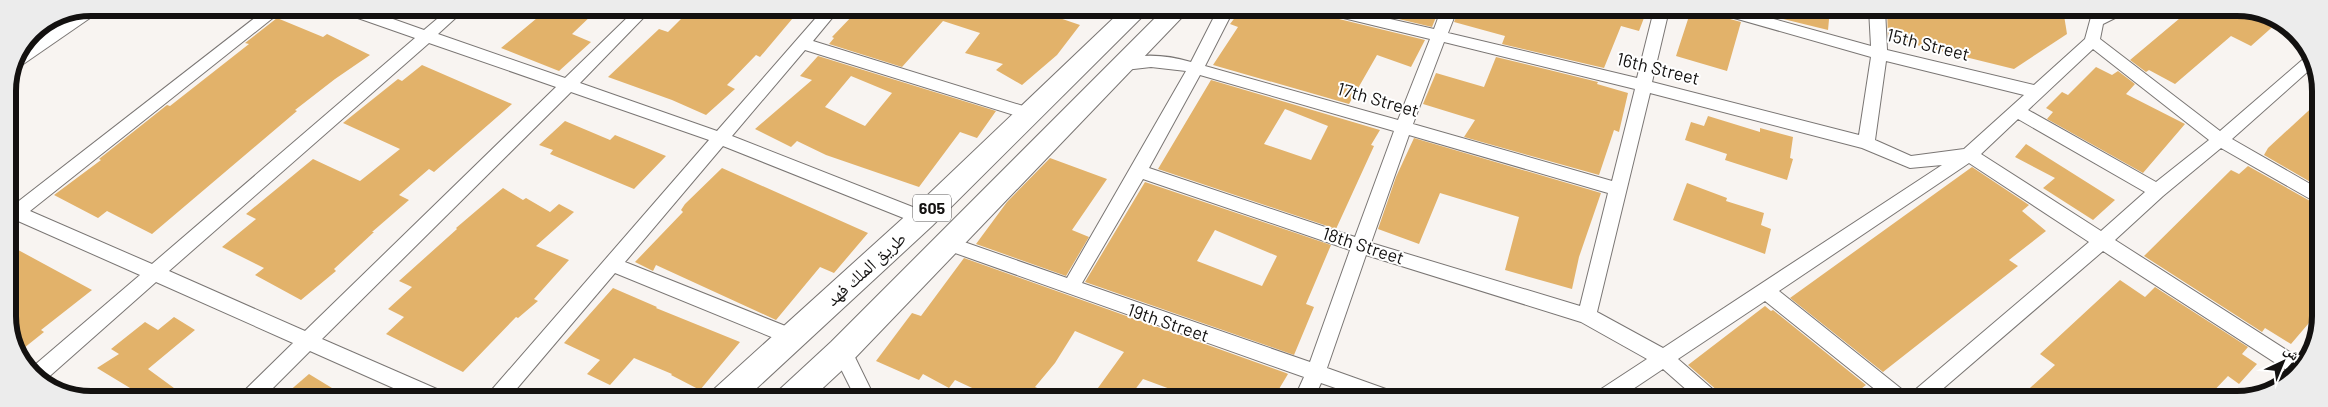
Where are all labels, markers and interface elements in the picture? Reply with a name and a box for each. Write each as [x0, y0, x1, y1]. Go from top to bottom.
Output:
street label: 15th Street [1885, 23, 1972, 65]
street label: 16th Street [1615, 47, 1702, 89]
street label: 17th Street [1335, 77, 1422, 121]
road number: 605 [913, 194, 951, 222]
street label: 18th Street [1320, 222, 1407, 269]
street label: طريق الملك فهد [821, 227, 911, 311]
street label: 19th Street [1125, 298, 1212, 346]
north arrow [2258, 337, 2308, 387]
text: ش [2280, 341, 2304, 364]

